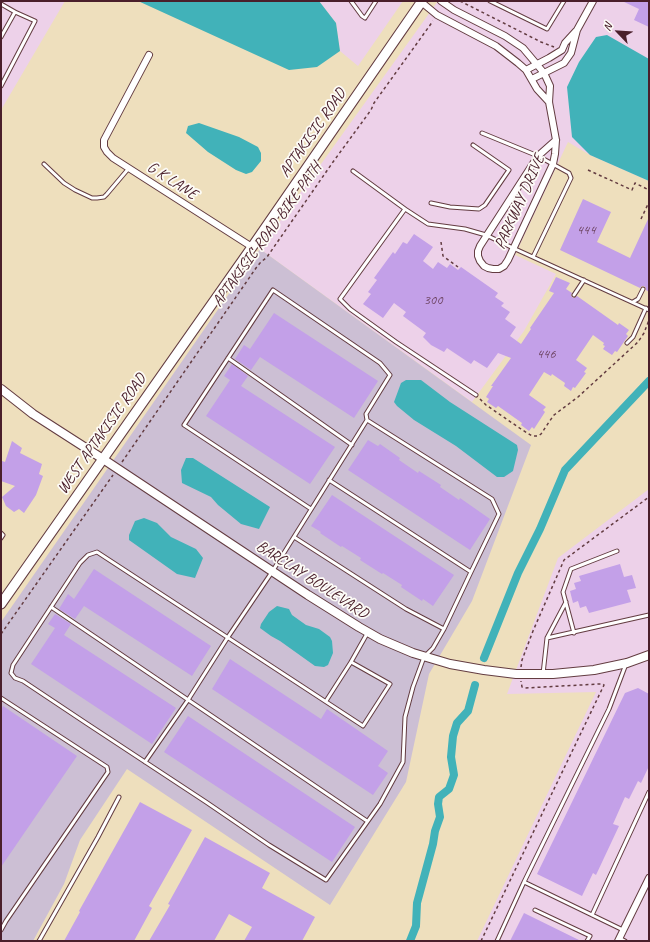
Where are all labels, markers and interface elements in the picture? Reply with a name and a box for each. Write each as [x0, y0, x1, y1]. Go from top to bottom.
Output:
north arrow [598, 12, 638, 52]
text: N [599, 21, 615, 33]
street label: APTAKISIC ROAD [275, 85, 351, 181]
street label: PARKWAY DRIVE [491, 152, 549, 252]
street label: G K LANE [143, 158, 201, 204]
street label: APTAKISIC ROAD BIKE PATH [208, 159, 326, 311]
house number: 444 [577, 222, 595, 238]
house number: 300 [424, 292, 442, 308]
house number: 446 [537, 346, 555, 362]
street label: WEST APTAKISIC ROAD [53, 370, 151, 498]
street label: BARCLAY BOULEVARD [252, 537, 372, 623]

